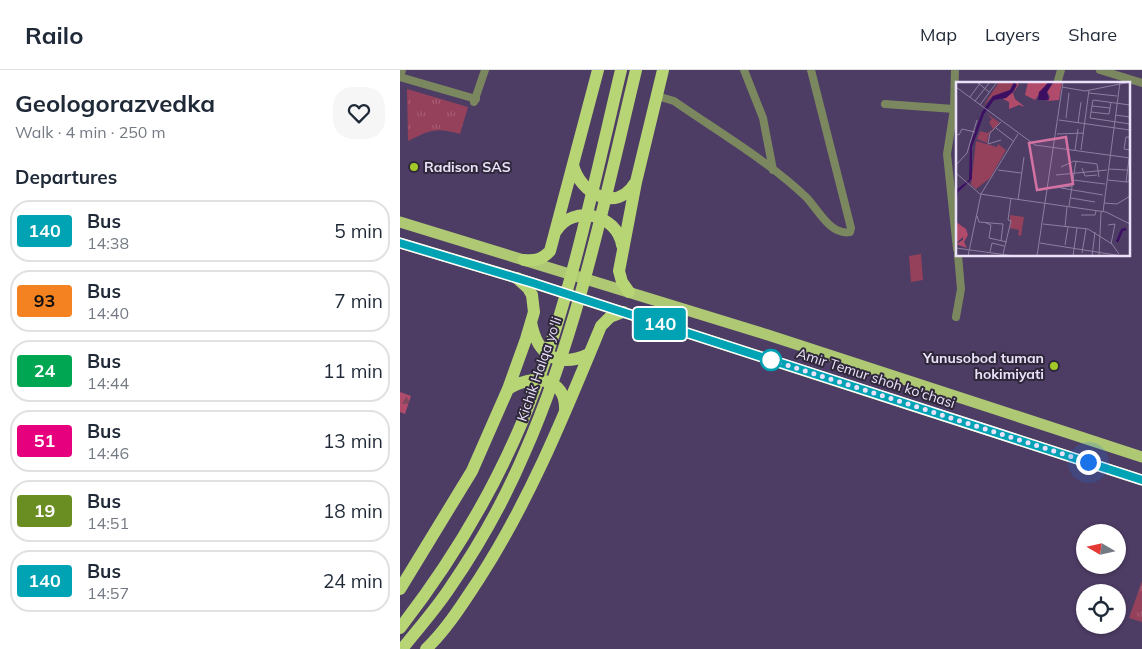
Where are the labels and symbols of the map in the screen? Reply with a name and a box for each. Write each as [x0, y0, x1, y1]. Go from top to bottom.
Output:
inset map [956, 82, 1130, 256]
place label: Radison SAS [424, 158, 511, 176]
marker: Radison SAS [408, 161, 420, 173]
line badge: 140 [631, 308, 689, 340]
street label: Kichik Halqa yo'li [513, 314, 565, 424]
street label: Amir Temur shoh ko'chasi [794, 344, 958, 412]
unlabelled marker [760, 349, 782, 371]
place label: Yunusobod tuman hokimiyati [922, 349, 1044, 383]
marker: Yunusobod tuman hokimiyati [1048, 360, 1060, 372]
your location [1076, 450, 1101, 475]
north arrow [1076, 524, 1126, 574]

